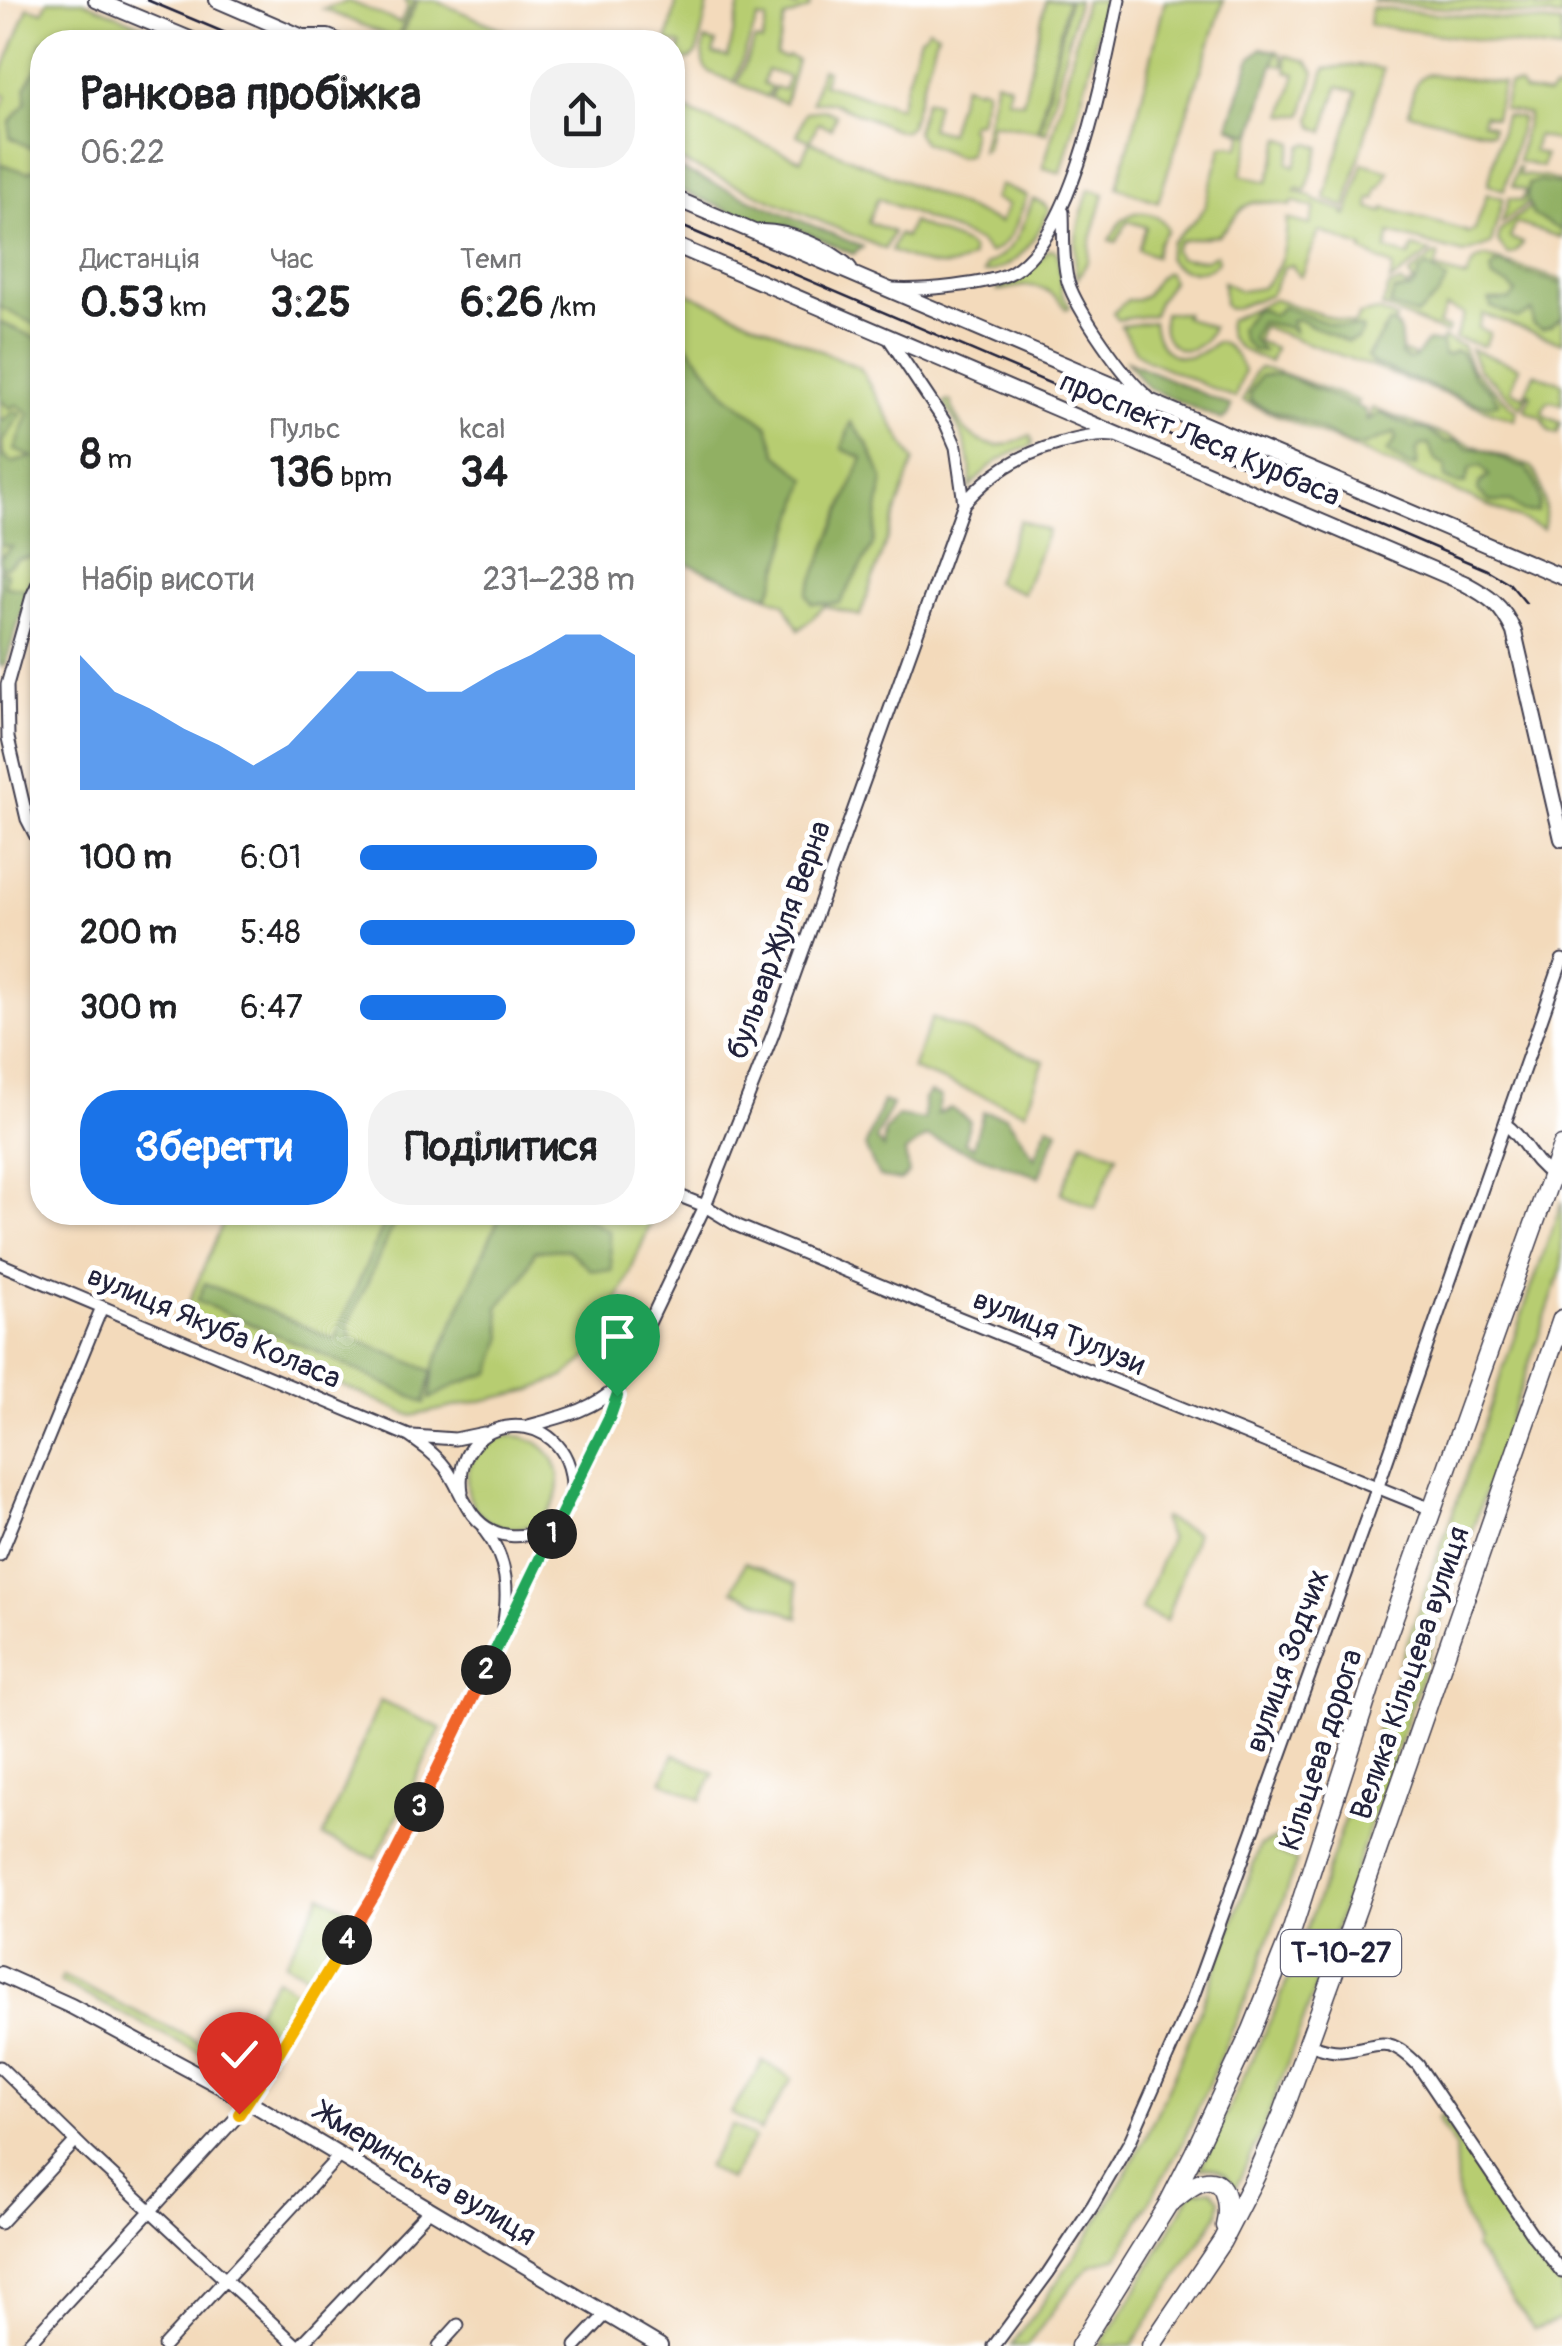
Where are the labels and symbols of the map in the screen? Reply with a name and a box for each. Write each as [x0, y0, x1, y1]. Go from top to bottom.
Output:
street label: проспект Леся Курбаса [1054, 363, 1346, 515]
street label: бульвар Жуля Верна [719, 816, 839, 1064]
street label: вулиця Якуба Коласа [82, 1257, 346, 1397]
street label: вулиця Тулузи [968, 1281, 1150, 1383]
pin [575, 1294, 660, 1397]
pin: 1 [527, 1509, 577, 1559]
street label: Велика Кільцева вулиця [1342, 1522, 1478, 1824]
street label: вулиця Зодчих [1237, 1565, 1337, 1757]
pin: 2 [461, 1645, 511, 1695]
street label: Кільцева дорога [1271, 1645, 1371, 1855]
pin: 3 [394, 1782, 444, 1832]
pin: 4 [322, 1915, 372, 1965]
road number: Т-10-27 [1281, 1930, 1401, 1976]
pin [197, 2012, 282, 2115]
street label: Жмеринська вулиця [306, 2092, 543, 2254]

